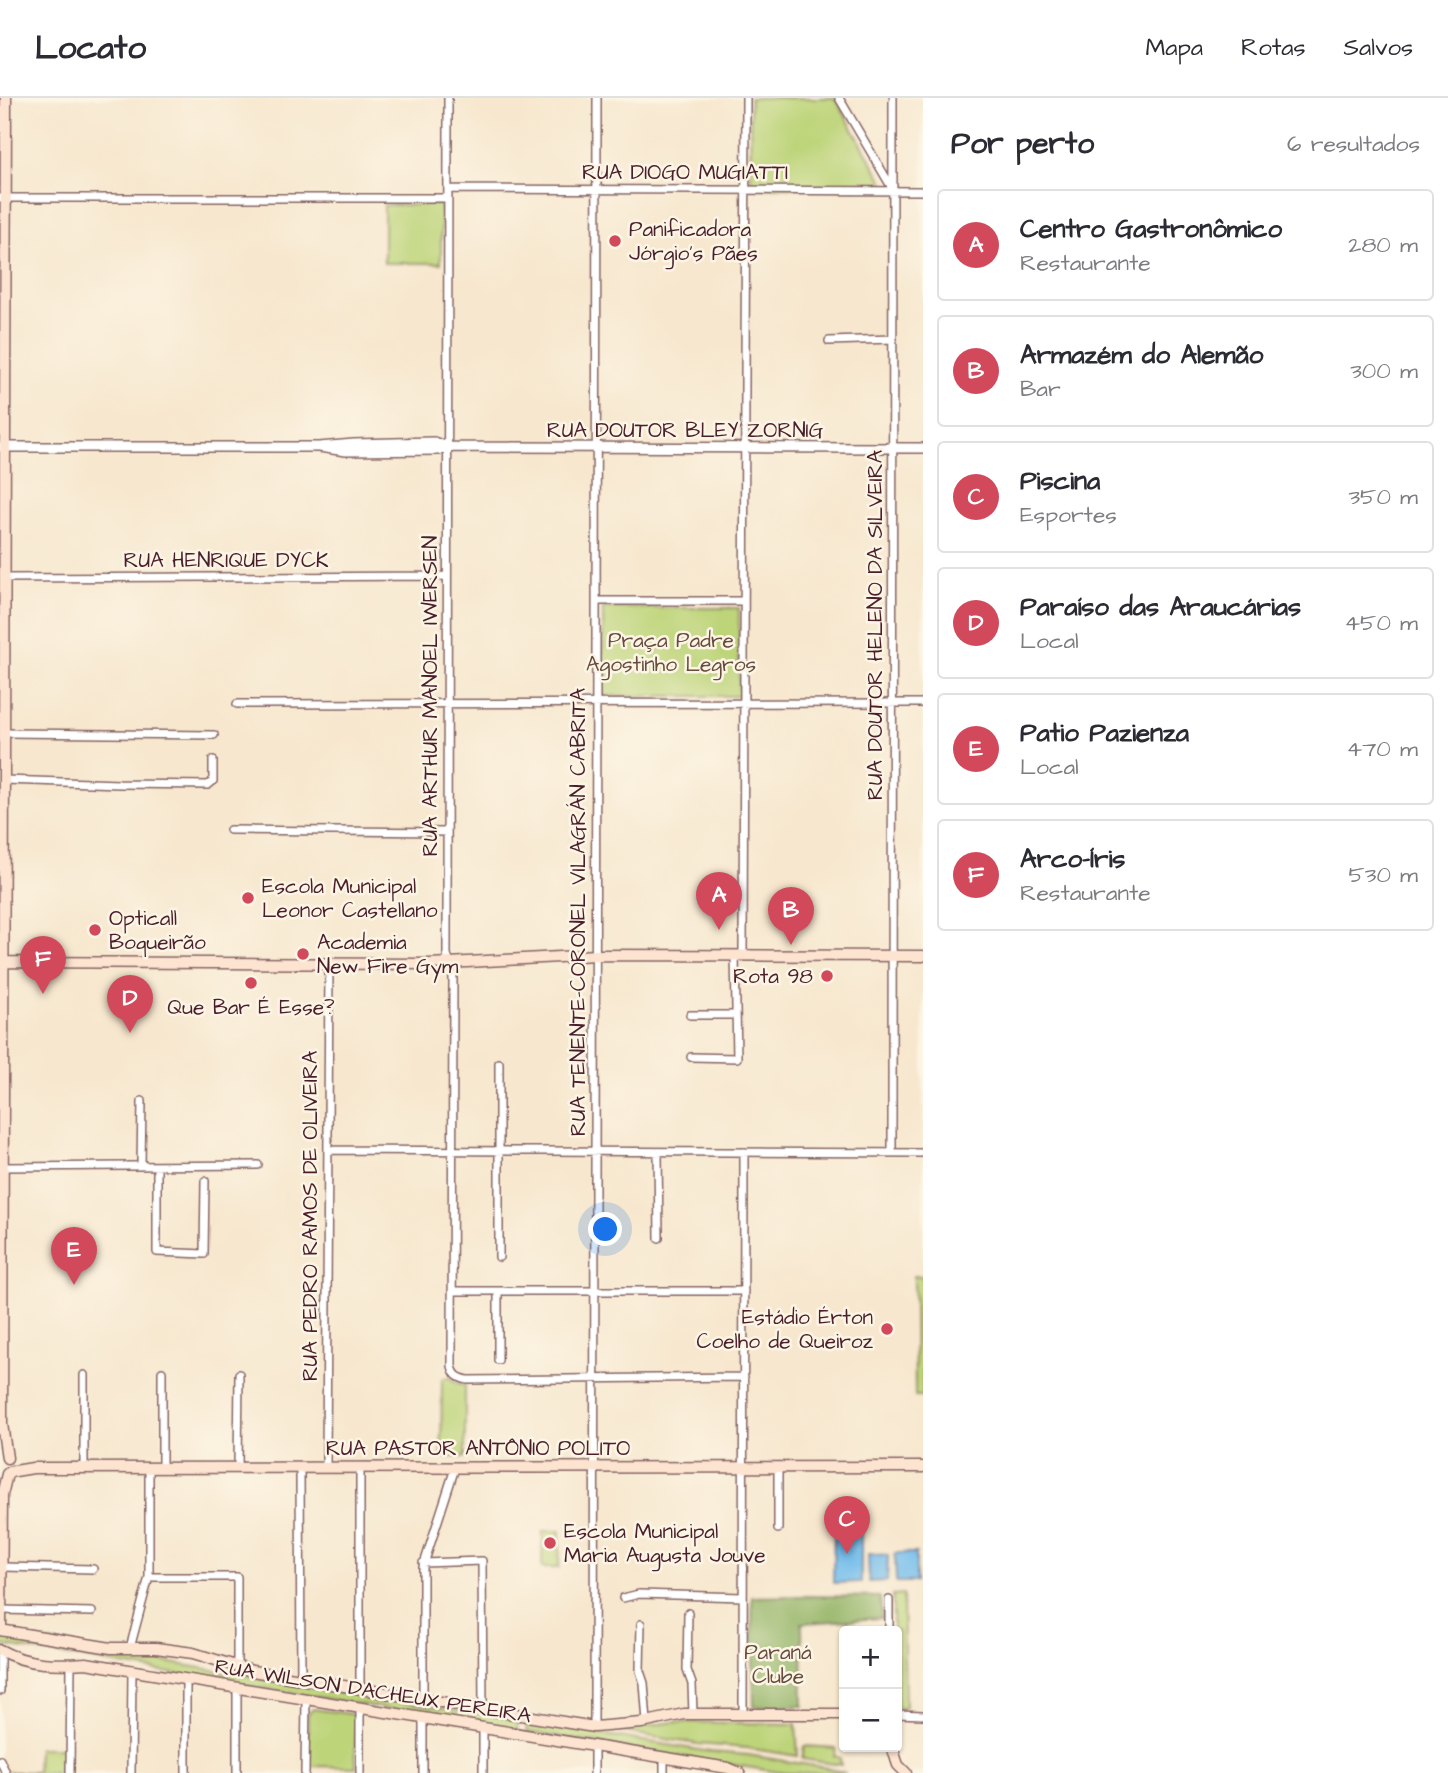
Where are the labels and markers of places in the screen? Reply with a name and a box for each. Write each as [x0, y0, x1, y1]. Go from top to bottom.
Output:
place label: Panificadora Jórgio's Pães [629, 215, 758, 270]
marker: Panificadora Jórgio's Pães [607, 233, 623, 249]
place label: Escola Municipal Leonor Castellano [262, 872, 438, 925]
pin: A [696, 872, 742, 930]
pin: B [768, 887, 814, 945]
marker: Escola Municipal Leonor Castellano [240, 890, 256, 906]
place label: Opticall Boqueirão [109, 904, 206, 957]
marker: Opticall Boqueirão [87, 922, 103, 938]
place label: Academia New Fire Gym [317, 928, 459, 983]
pin: F [20, 936, 66, 994]
marker: Academia New Fire Gym [295, 946, 311, 962]
place label: Rota 98 [733, 962, 813, 991]
marker: Rota 98 [819, 968, 835, 984]
pin: D [107, 975, 153, 1033]
marker: Que Bar É Esse? [243, 975, 259, 991]
place label: Que Bar É Esse? [167, 993, 335, 1022]
pin: E [51, 1227, 97, 1285]
place label: Estádio Érton Coelho de Queiroz [697, 1303, 874, 1356]
marker: Estádio Érton Coelho de Queiroz [879, 1321, 895, 1337]
pin: C [824, 1496, 870, 1554]
place label: Escola Municipal Maria Augusta Jouve [564, 1517, 766, 1572]
marker: Escola Municipal Maria Augusta Jouve [542, 1535, 558, 1551]

